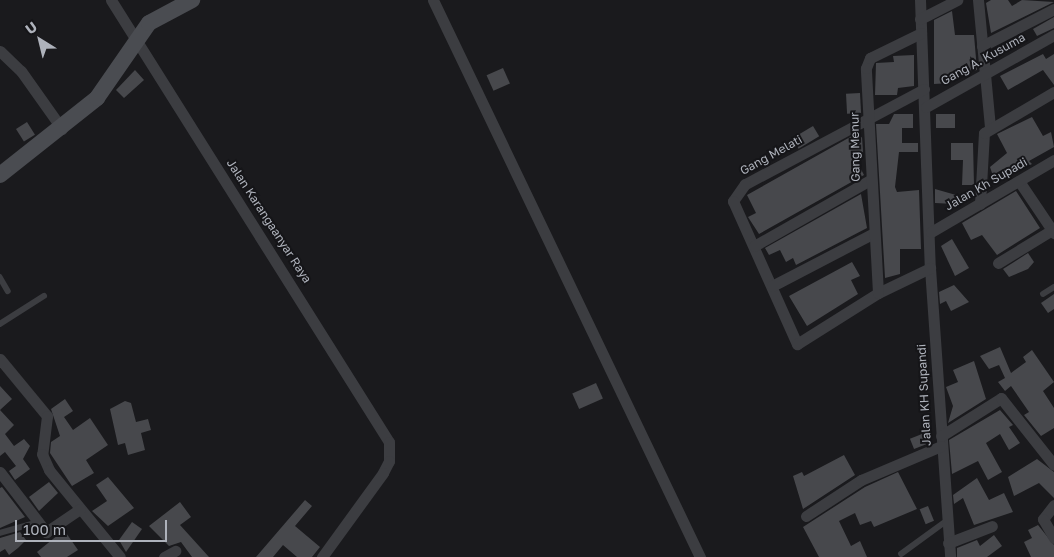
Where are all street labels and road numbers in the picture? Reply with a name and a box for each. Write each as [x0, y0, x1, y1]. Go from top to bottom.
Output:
street label: Gang A. Kusuma [938, 30, 1028, 88]
street label: Gang Menur [847, 112, 863, 182]
street label: Gang Melati [737, 132, 805, 178]
street label: Jalan Kh Supadi [942, 155, 1030, 213]
street label: Jalan Karangaanyar Raya [224, 156, 314, 286]
street label: Jalan KH Supandi [914, 344, 934, 446]

